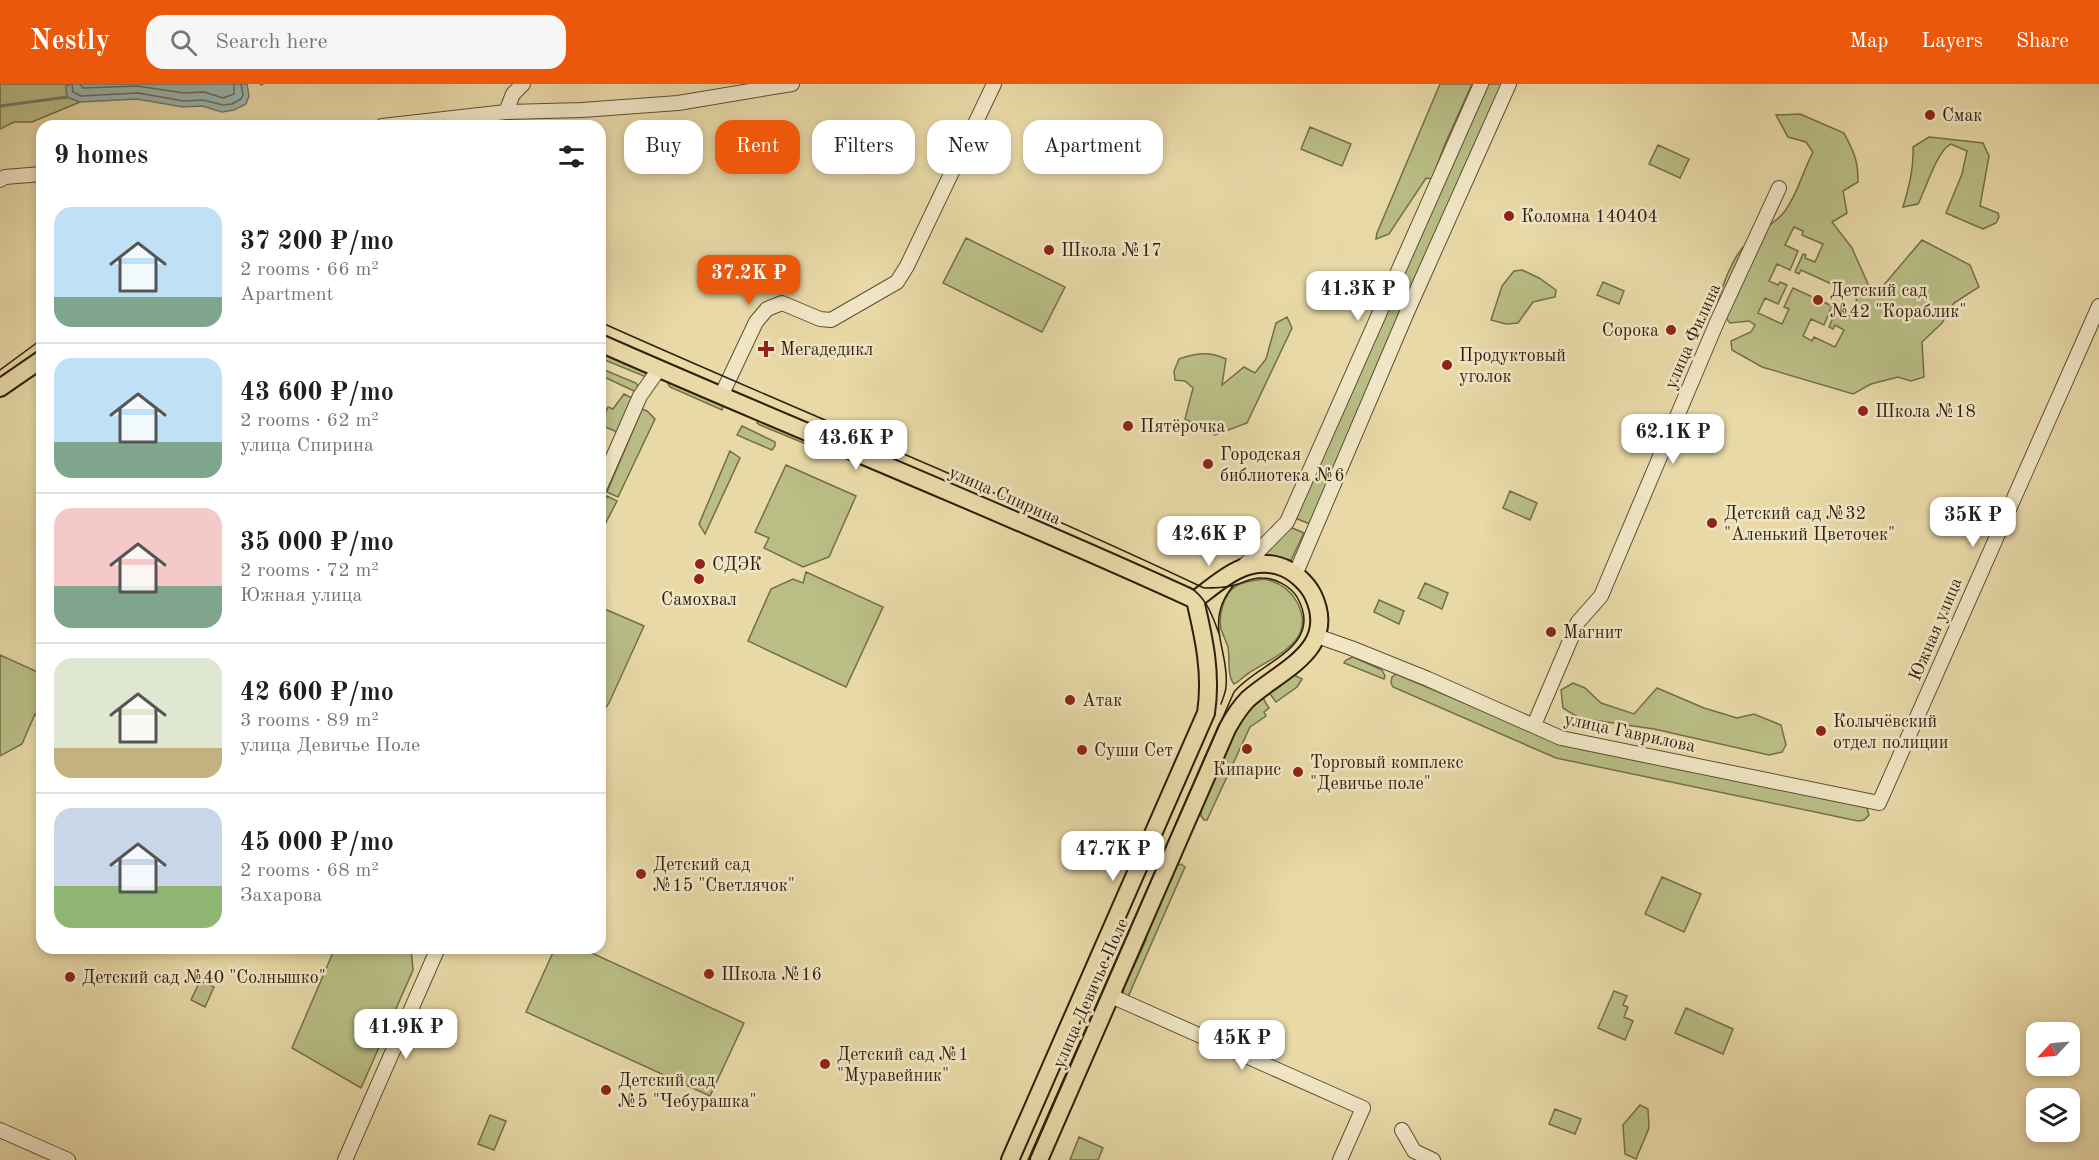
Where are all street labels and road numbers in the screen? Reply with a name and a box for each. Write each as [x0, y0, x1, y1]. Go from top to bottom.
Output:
street label: улица Филина [1662, 281, 1724, 392]
street label: улица Спирина [946, 463, 1063, 529]
street label: Южная улица [1906, 575, 1966, 684]
street label: улица Гаврилова [1562, 710, 1697, 756]
street label: улица Девичье Поле [1050, 916, 1132, 1071]

